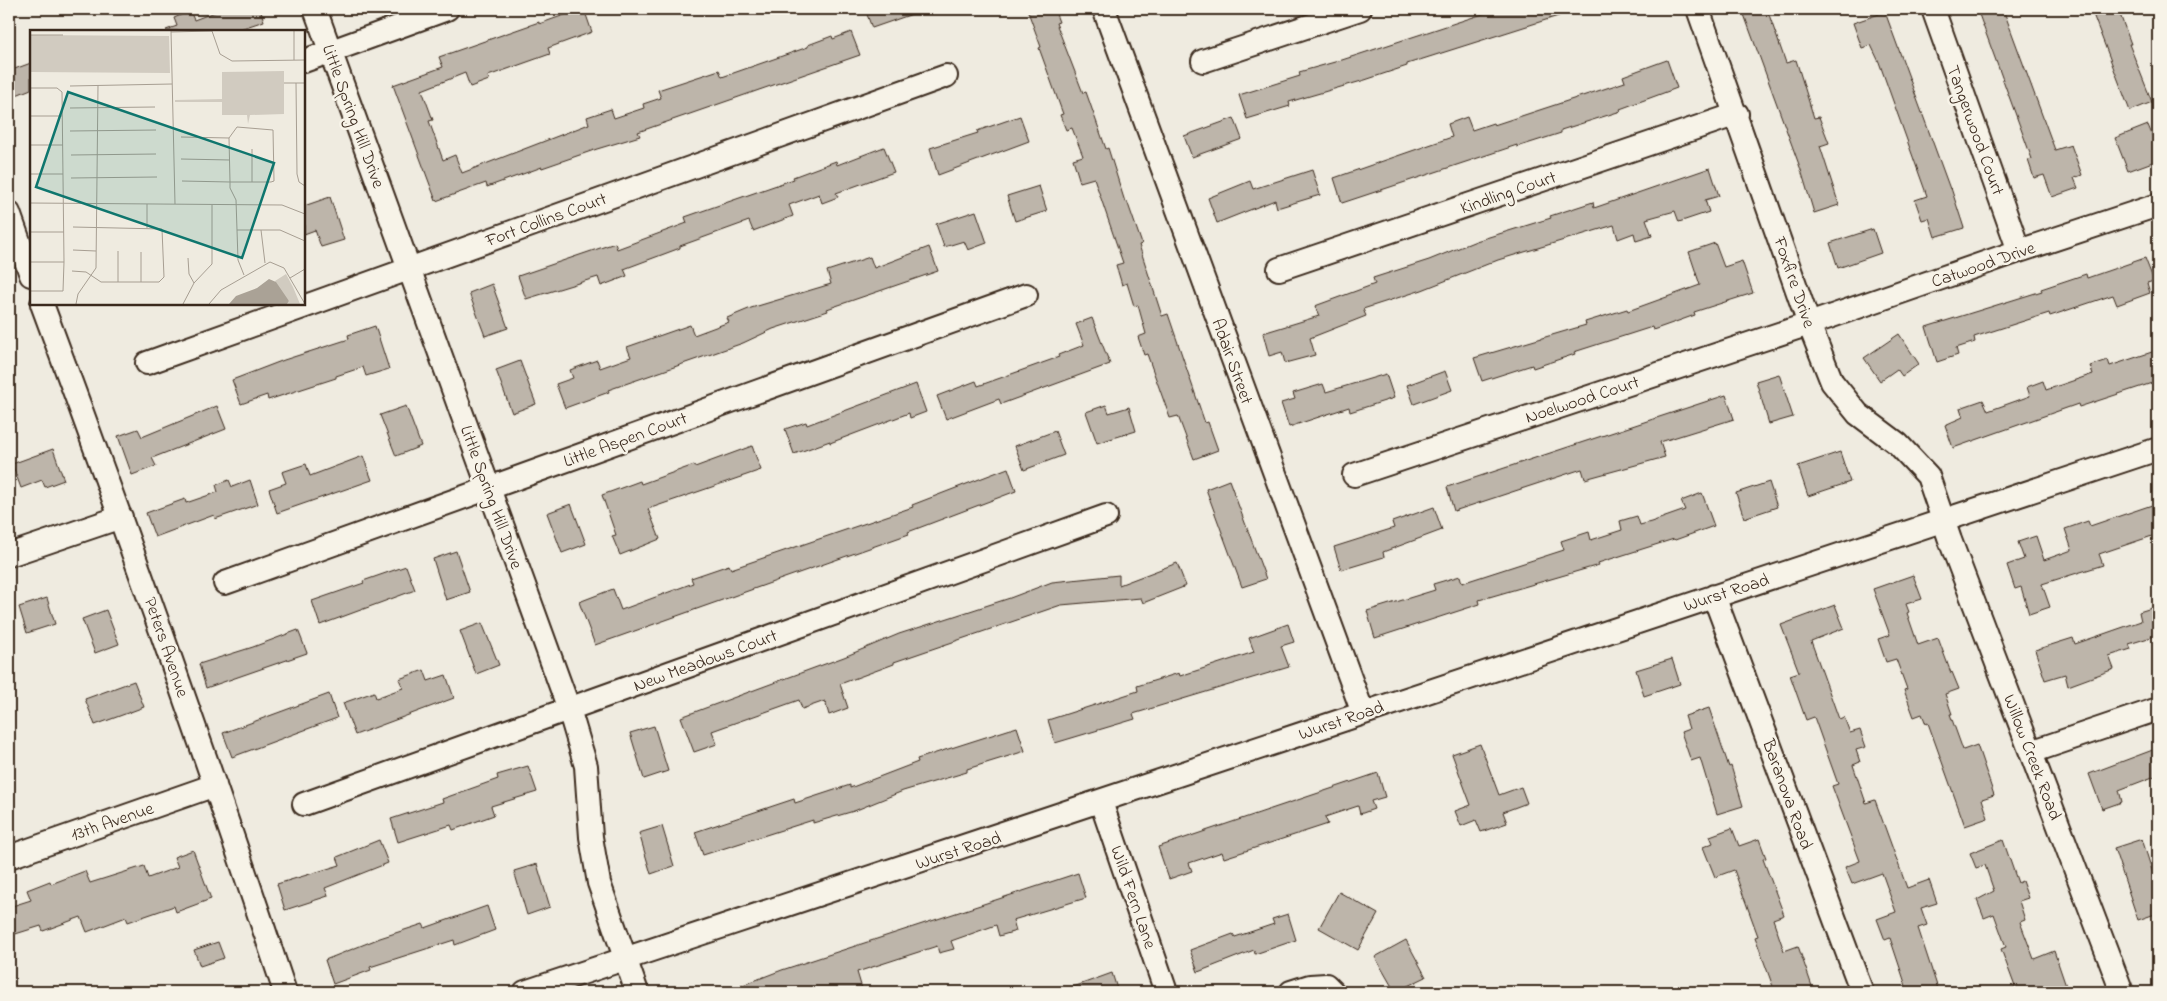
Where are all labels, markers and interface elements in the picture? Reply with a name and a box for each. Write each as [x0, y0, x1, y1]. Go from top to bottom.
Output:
inset map [30, 30, 305, 305]
street label: Little Spring Hill Drive [313, 41, 390, 193]
street label: Tangerwood Court [1938, 62, 2010, 200]
street label: Kindling Court [1457, 165, 1560, 223]
street label: Fort Collins Court [482, 187, 611, 255]
street label: Foxfire Drive [1765, 233, 1821, 333]
street label: Catwood Drive [1928, 236, 2040, 296]
street label: Adair Street [1204, 315, 1259, 408]
street label: Noelwood Court [1522, 370, 1643, 432]
street label: Little Aspen Court [560, 406, 691, 475]
street label: Little Spring Hill Drive [451, 422, 528, 574]
street label: Wurst Road [1680, 568, 1773, 620]
street label: Peters Avenue [136, 594, 195, 702]
street label: New Meadows Court [630, 624, 781, 700]
street label: Willow Creek Road [1995, 691, 2067, 824]
street label: Wurst Road [1296, 695, 1388, 749]
street label: Baranova Road [1754, 735, 1818, 853]
street label: 13th Avenue [68, 796, 158, 849]
street label: Wurst Road [912, 826, 1005, 878]
street label: Wild Fern Lane [1102, 842, 1162, 954]

